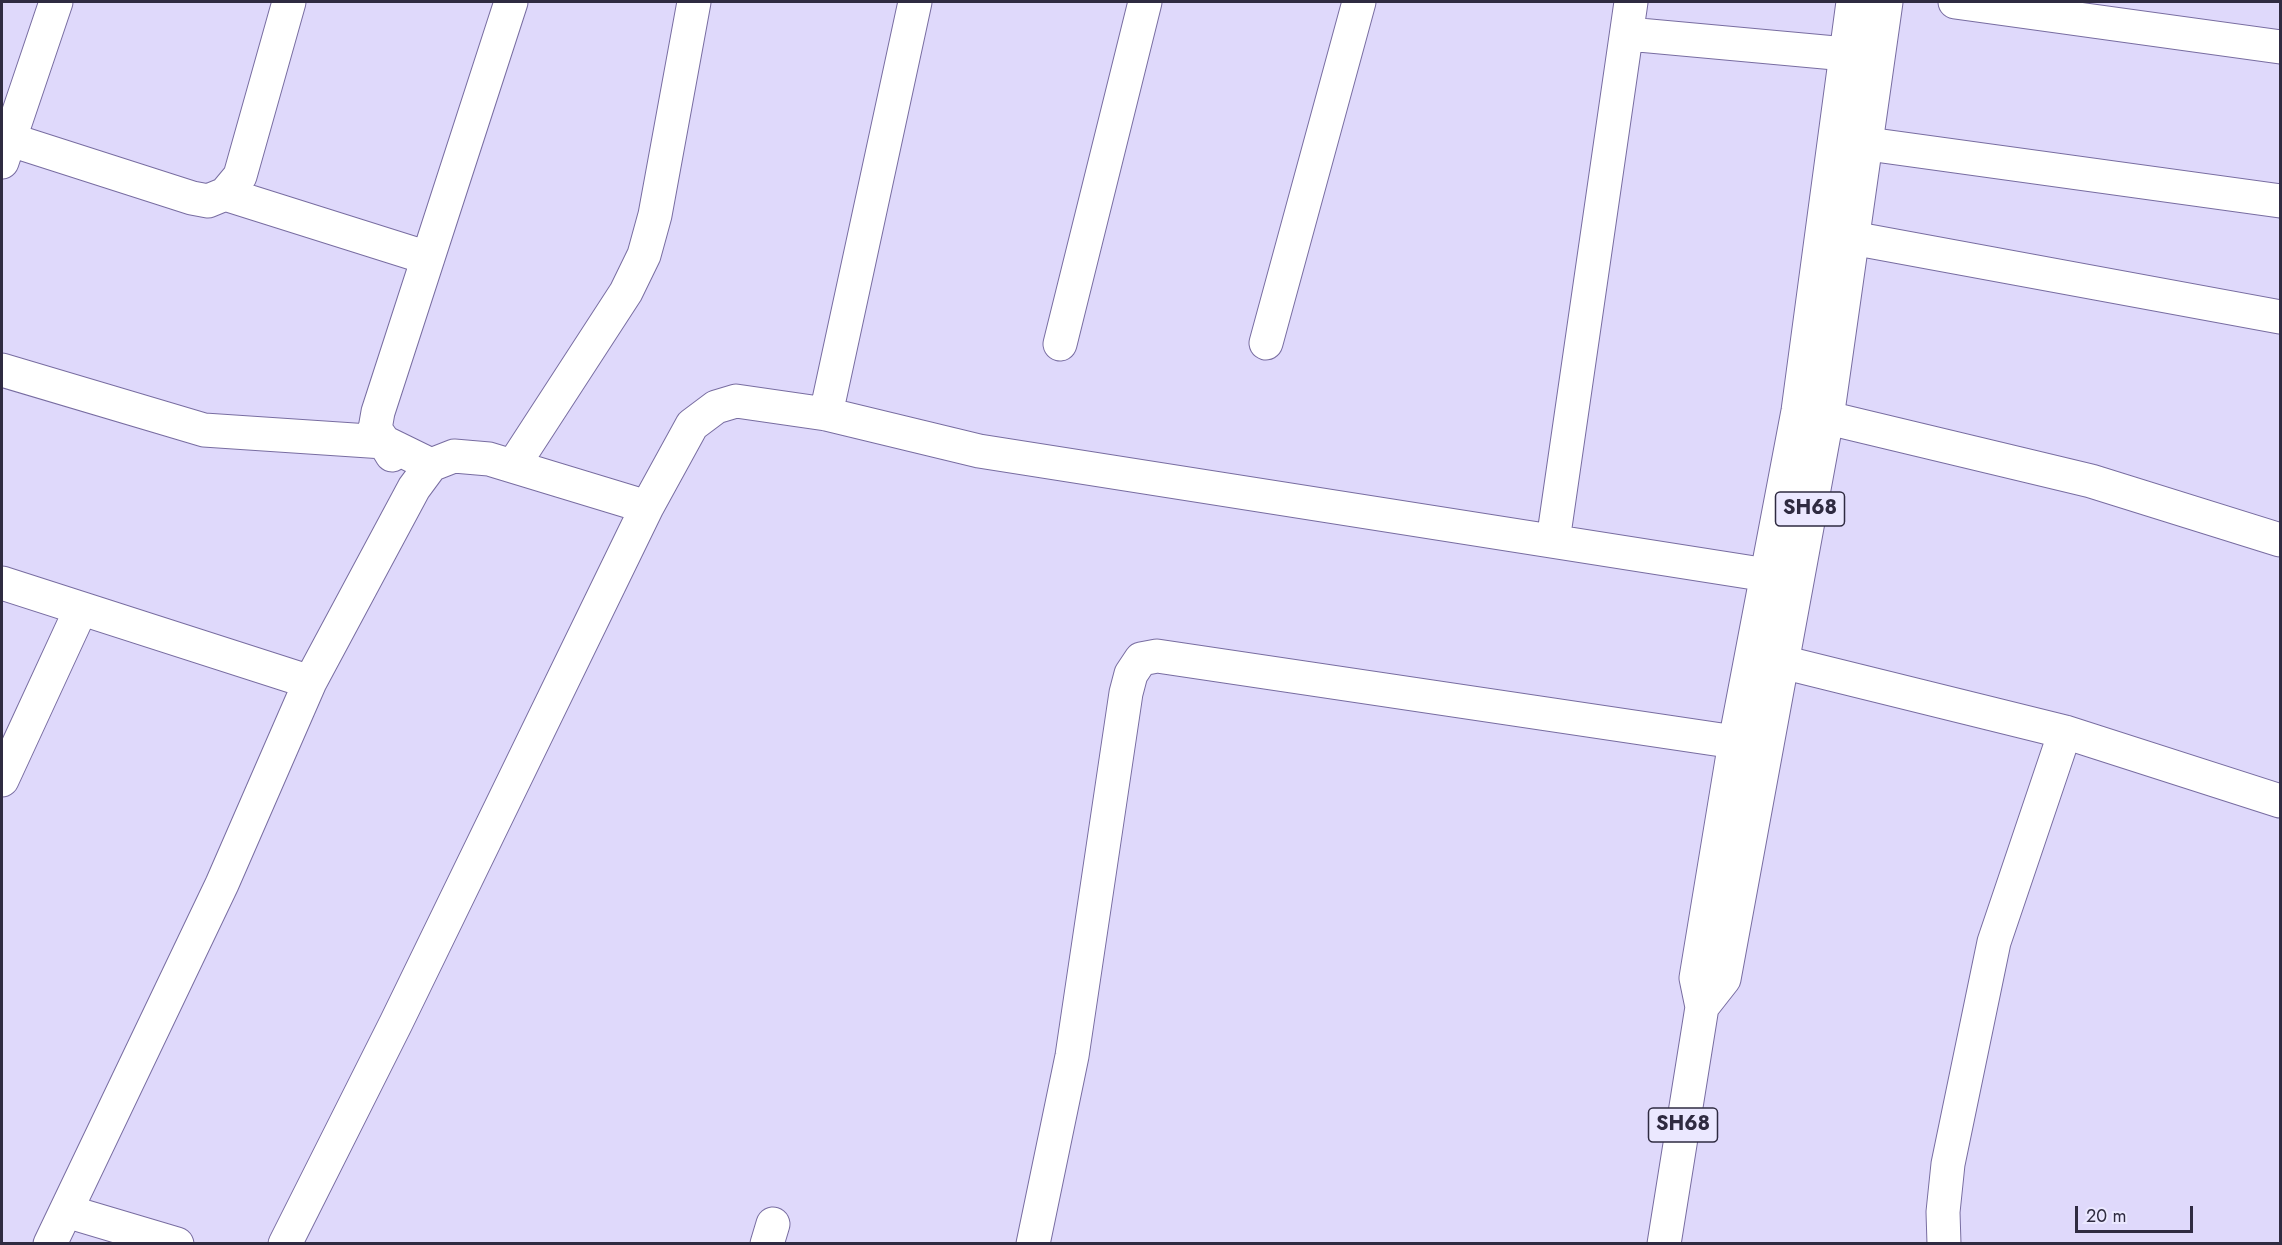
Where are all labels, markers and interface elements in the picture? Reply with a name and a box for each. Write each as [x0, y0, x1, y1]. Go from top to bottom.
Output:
road number: SH68 [1776, 492, 1844, 526]
road number: SH68 [1648, 1108, 1718, 1142]
scale bar [2078, 1194, 2196, 1232]
text: 20 m [2086, 1203, 2126, 1229]

